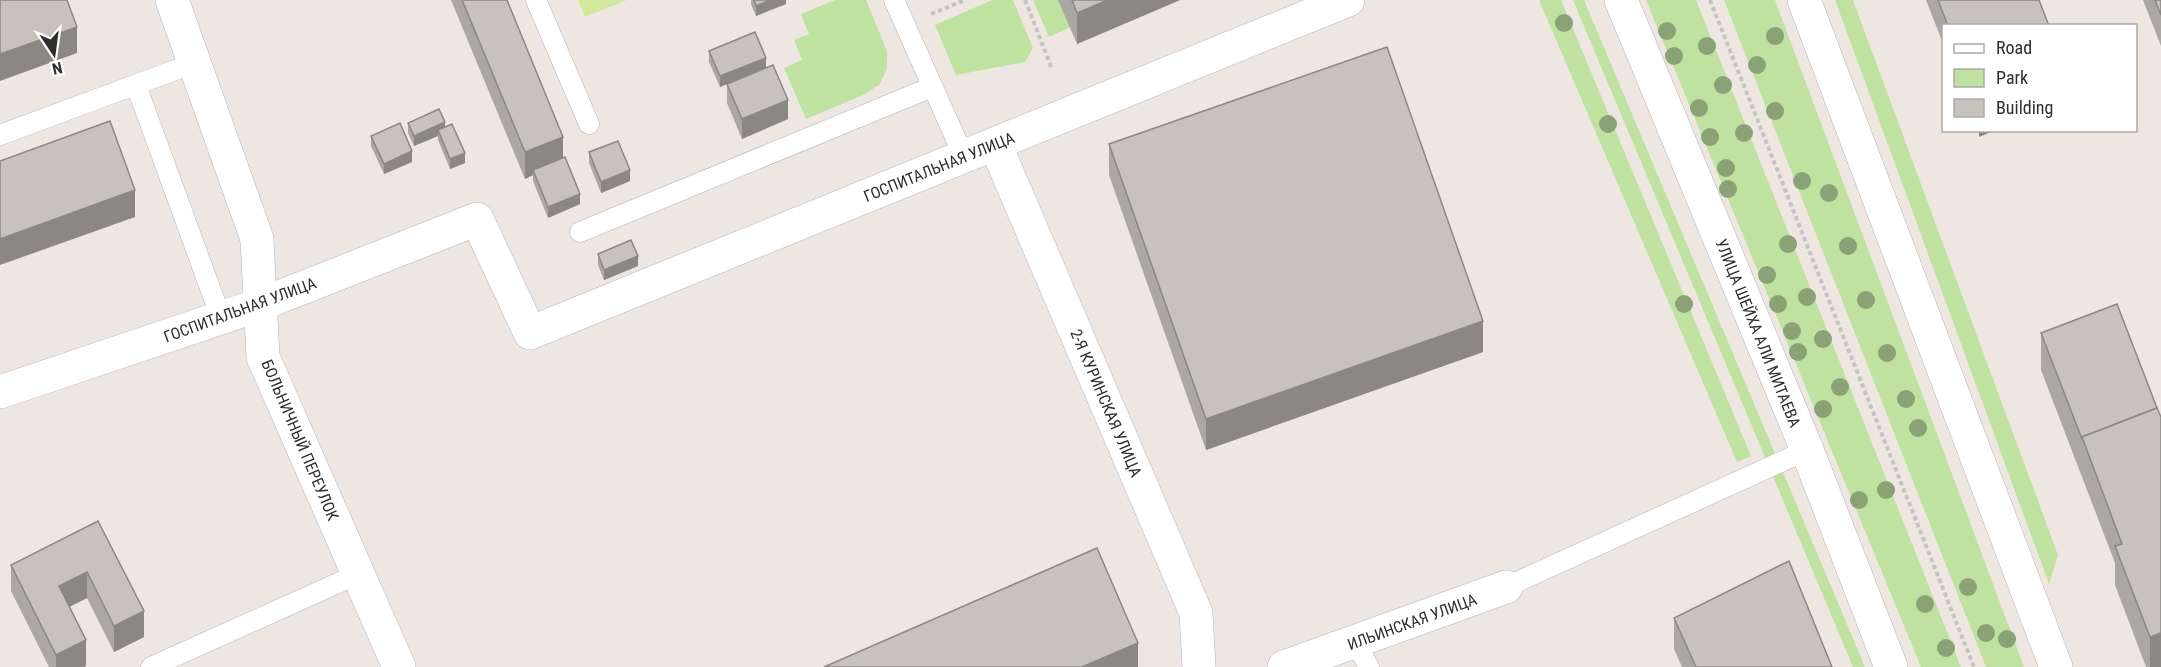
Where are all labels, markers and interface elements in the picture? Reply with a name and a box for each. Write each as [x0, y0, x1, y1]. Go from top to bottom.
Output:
north arrow [24, 24, 84, 84]
legend [1942, 24, 2137, 132]
text: Road [1996, 37, 2032, 58]
text: N [50, 58, 64, 78]
text: Park [1996, 67, 2028, 88]
text: Building [1996, 97, 2053, 118]
street label: ГОСПИТАЛЬНАЯ УЛИЦА [861, 128, 1017, 206]
street label: УЛИЦА ШЕЙХА АЛИ МИТАЕВА [1711, 236, 1805, 430]
street label: ГОСПИТАЛЬНАЯ УЛИЦА [161, 274, 319, 346]
street label: 2-Я КУРИНСКАЯ УЛИЦА [1066, 326, 1146, 480]
street label: БОЛЬНИЧНЫЙ ПЕРЕУЛОК [257, 357, 343, 523]
street label: ИЛЬИНСКАЯ УЛИЦА [1345, 590, 1479, 654]

